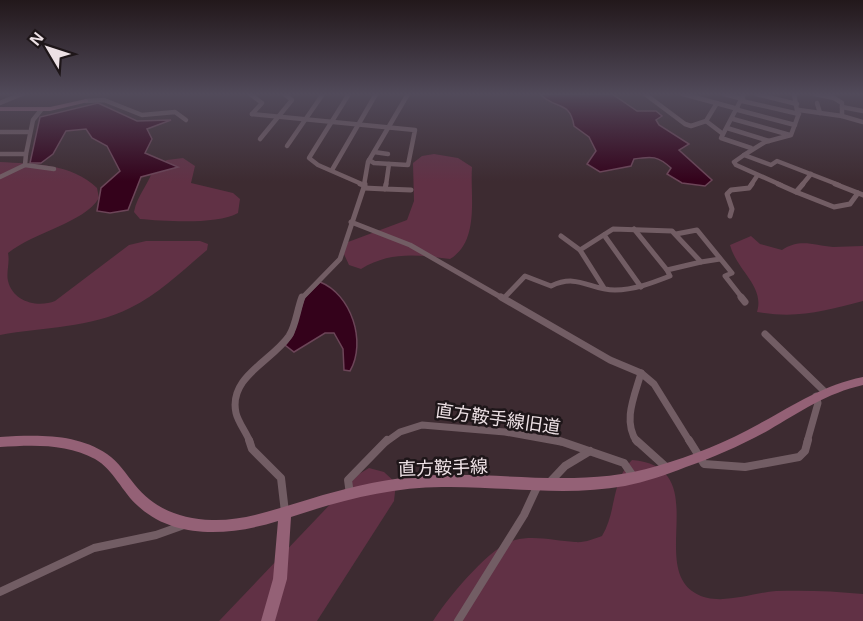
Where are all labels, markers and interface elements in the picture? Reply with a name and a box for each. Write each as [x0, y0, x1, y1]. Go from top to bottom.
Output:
north arrow [18, 18, 78, 78]
text: N [26, 29, 47, 49]
street label: 直方鞍手線旧道 [434, 400, 562, 438]
street label: 直方鞍手線 [398, 456, 488, 480]

